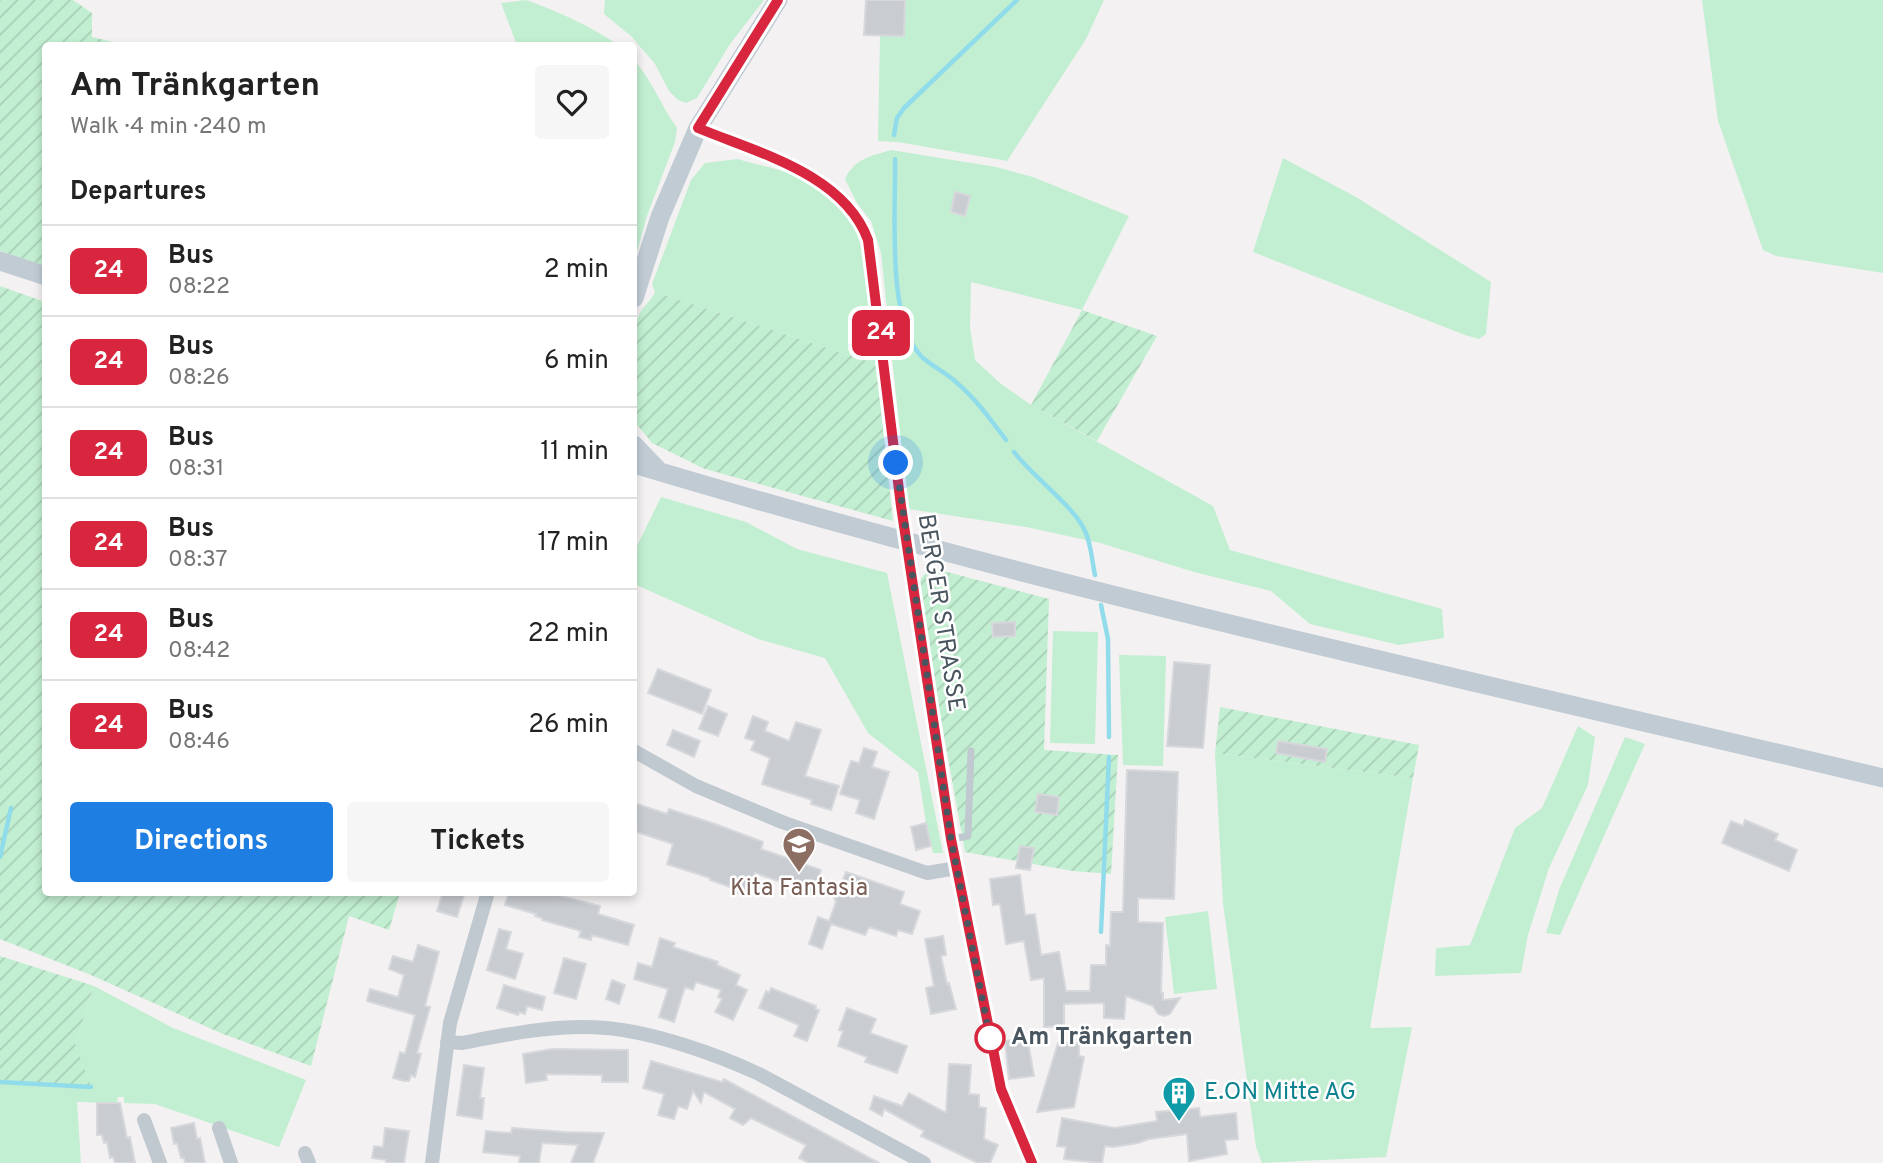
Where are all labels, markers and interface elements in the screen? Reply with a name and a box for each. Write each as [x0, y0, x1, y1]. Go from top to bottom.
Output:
button: heart [535, 65, 609, 139]
text: Am Tränkgarten [70, 66, 320, 108]
text: Walk · 4 min · 240 m [70, 113, 266, 142]
text: Departures [70, 176, 207, 209]
text: Bus [168, 240, 214, 273]
text: 2 min [544, 254, 609, 287]
text: 24 [93, 256, 124, 286]
text: 08:22 [168, 273, 230, 302]
line badge: 24 [850, 310, 912, 356]
text: 24 [866, 318, 896, 348]
text: Bus [168, 331, 214, 364]
text: 6 min [544, 345, 609, 378]
text: 24 [93, 347, 124, 377]
text: 08:26 [168, 364, 230, 393]
text: Bus [168, 422, 214, 455]
text: 11 min [540, 436, 609, 469]
text: 24 [93, 438, 124, 468]
your location [878, 445, 913, 480]
text: 08:31 [168, 455, 224, 484]
street label: BERGER STRASSE [910, 512, 970, 714]
text: Bus [168, 513, 214, 546]
text: 17 min [537, 527, 609, 560]
text: 24 [93, 529, 124, 559]
text: 08:37 [168, 546, 228, 575]
text: Bus [168, 604, 214, 637]
text: 22 min [528, 618, 609, 651]
text: 24 [93, 620, 124, 650]
text: 08:42 [168, 637, 230, 666]
text: Bus [168, 695, 214, 728]
text: 26 min [528, 709, 609, 742]
text: 24 [93, 711, 124, 741]
text: 08:46 [168, 728, 230, 757]
button: Directions [70, 802, 333, 882]
button: Tickets [347, 802, 609, 882]
school or university icon: Kita Fantasia [780, 825, 818, 874]
place label: Kita Fantasia [730, 874, 868, 904]
marker: Am Tränkgarten [975, 1023, 1005, 1053]
place label: Am Tränkgarten [1011, 1023, 1193, 1053]
building icon: E.ON Mitte AG [1160, 1074, 1198, 1123]
place label: E.ON Mitte AG [1204, 1078, 1356, 1108]

